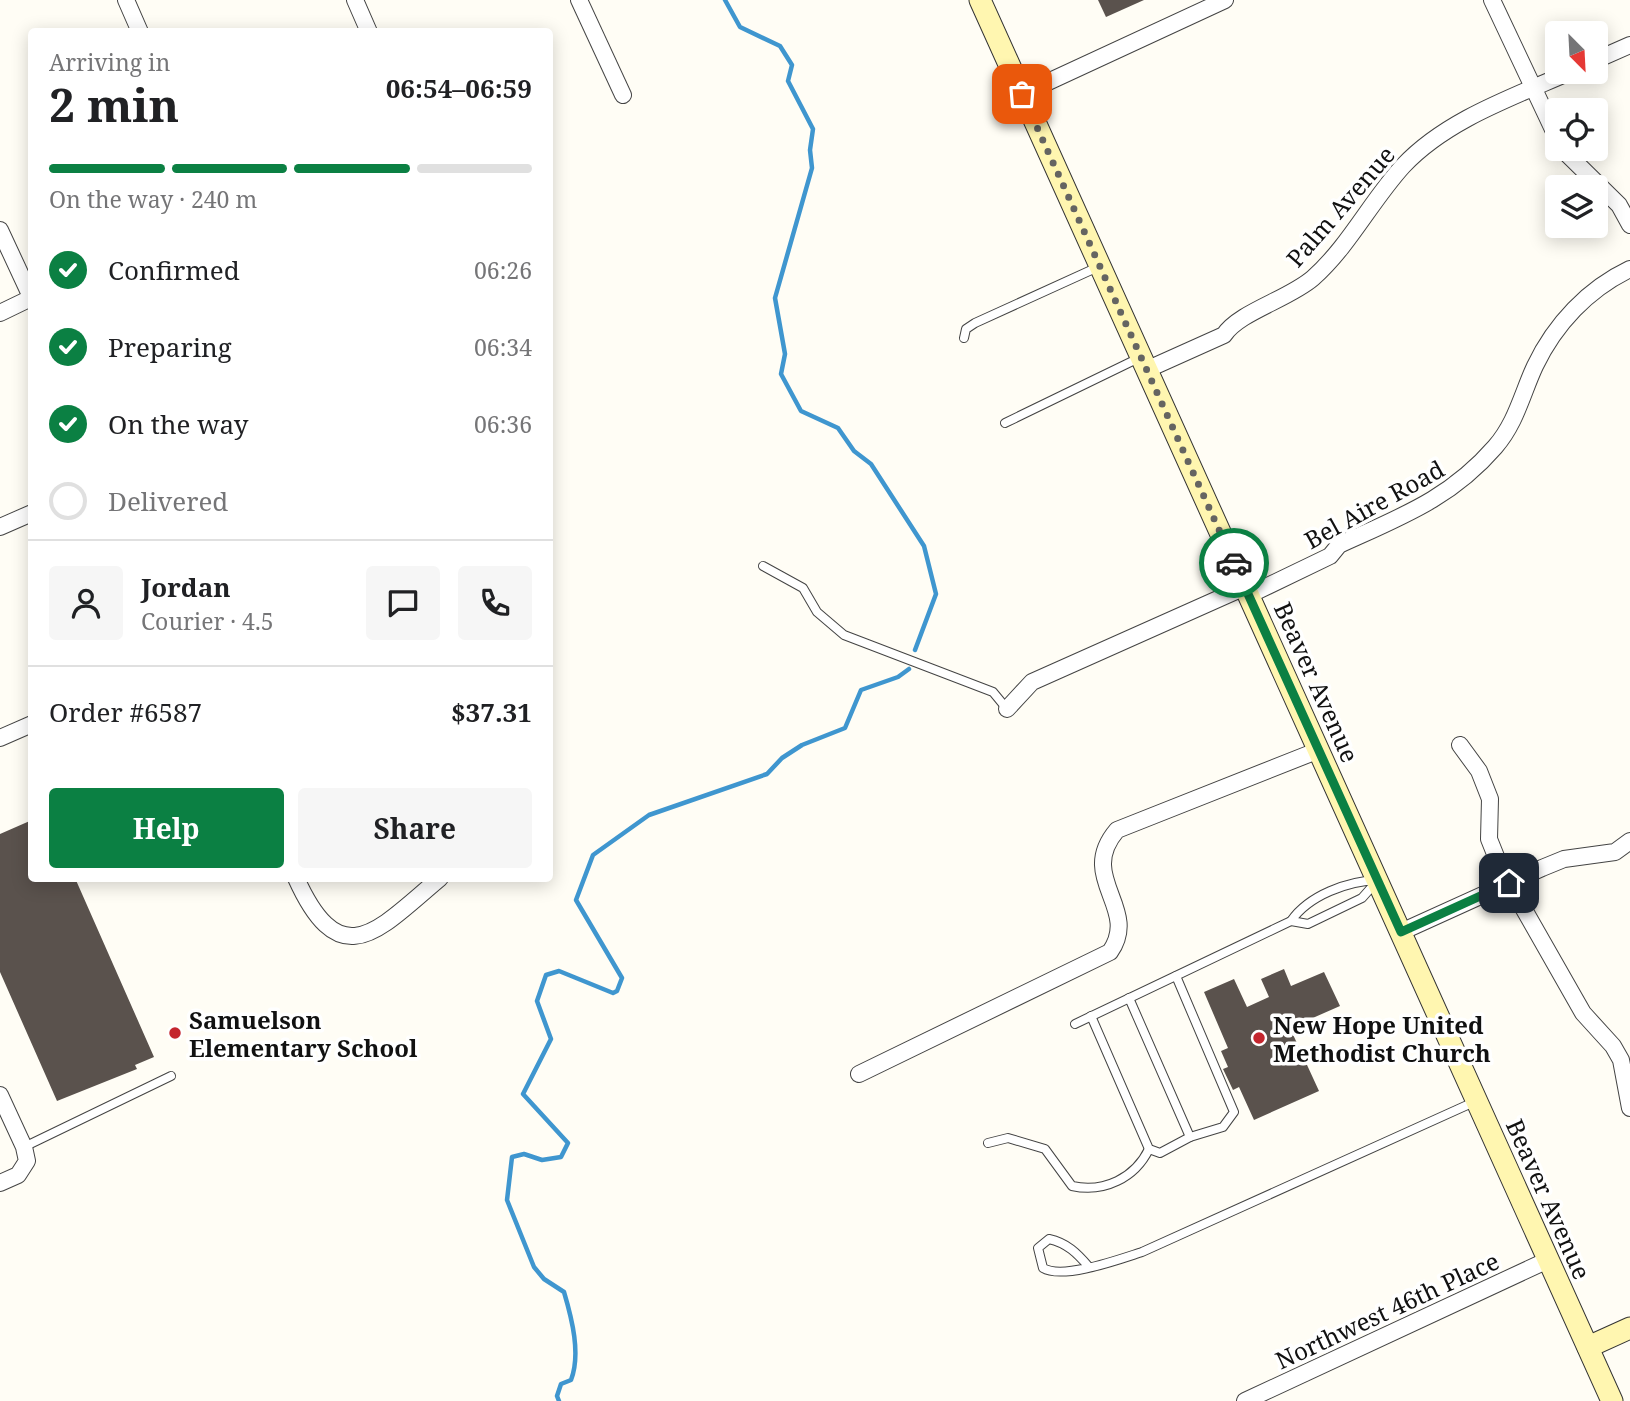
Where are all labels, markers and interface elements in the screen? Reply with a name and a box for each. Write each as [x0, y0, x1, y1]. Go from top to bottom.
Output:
north arrow [1545, 21, 1608, 84]
map controls [1545, 21, 1608, 238]
text: Arriving in [49, 46, 170, 78]
pin [992, 64, 1052, 124]
text: 06:54–06:59 [386, 70, 532, 106]
text: 2 min [49, 73, 179, 135]
icon: bag [1003, 75, 1041, 113]
button: locate [1545, 98, 1608, 161]
street label: Palm Avenue [1278, 139, 1402, 273]
button: layers [1545, 175, 1608, 238]
text: On the way · 240 m [49, 183, 257, 215]
icon: check [49, 251, 87, 289]
text: Confirmed [108, 252, 240, 288]
text: 06:26 [474, 254, 532, 286]
icon: check [49, 328, 87, 366]
text: Preparing [108, 329, 232, 365]
text: 06:34 [474, 331, 532, 363]
icon: check [49, 405, 87, 443]
text: On the way [108, 406, 248, 442]
text: 06:36 [474, 408, 532, 440]
street label: Bel Aire Road [1298, 452, 1450, 556]
text: Delivered [108, 483, 228, 519]
courier [1199, 528, 1269, 598]
icon: car [1215, 544, 1253, 582]
button: person [49, 566, 123, 640]
button: chat [366, 566, 440, 640]
button: phone [458, 566, 532, 640]
text: Jordan [141, 569, 231, 605]
street label: Beaver Avenue [1267, 597, 1367, 767]
text: Courier · 4.5 [141, 605, 274, 637]
text: Order #6587 [49, 694, 202, 730]
text: $37.31 [451, 694, 532, 730]
button: Help [49, 788, 284, 868]
button: Share [298, 788, 532, 868]
pin [1479, 853, 1539, 913]
icon: home [1490, 864, 1528, 902]
place label: Samuelson Elementary School [189, 1003, 418, 1064]
place label: New Hope United Methodist Church [1273, 1008, 1491, 1069]
marker: Samuelson Elementary School [167, 1025, 183, 1041]
marker: New Hope United Methodist Church [1251, 1030, 1267, 1046]
street label: Beaver Avenue [1499, 1114, 1599, 1284]
street label: Northwest 46th Place [1270, 1244, 1504, 1376]

